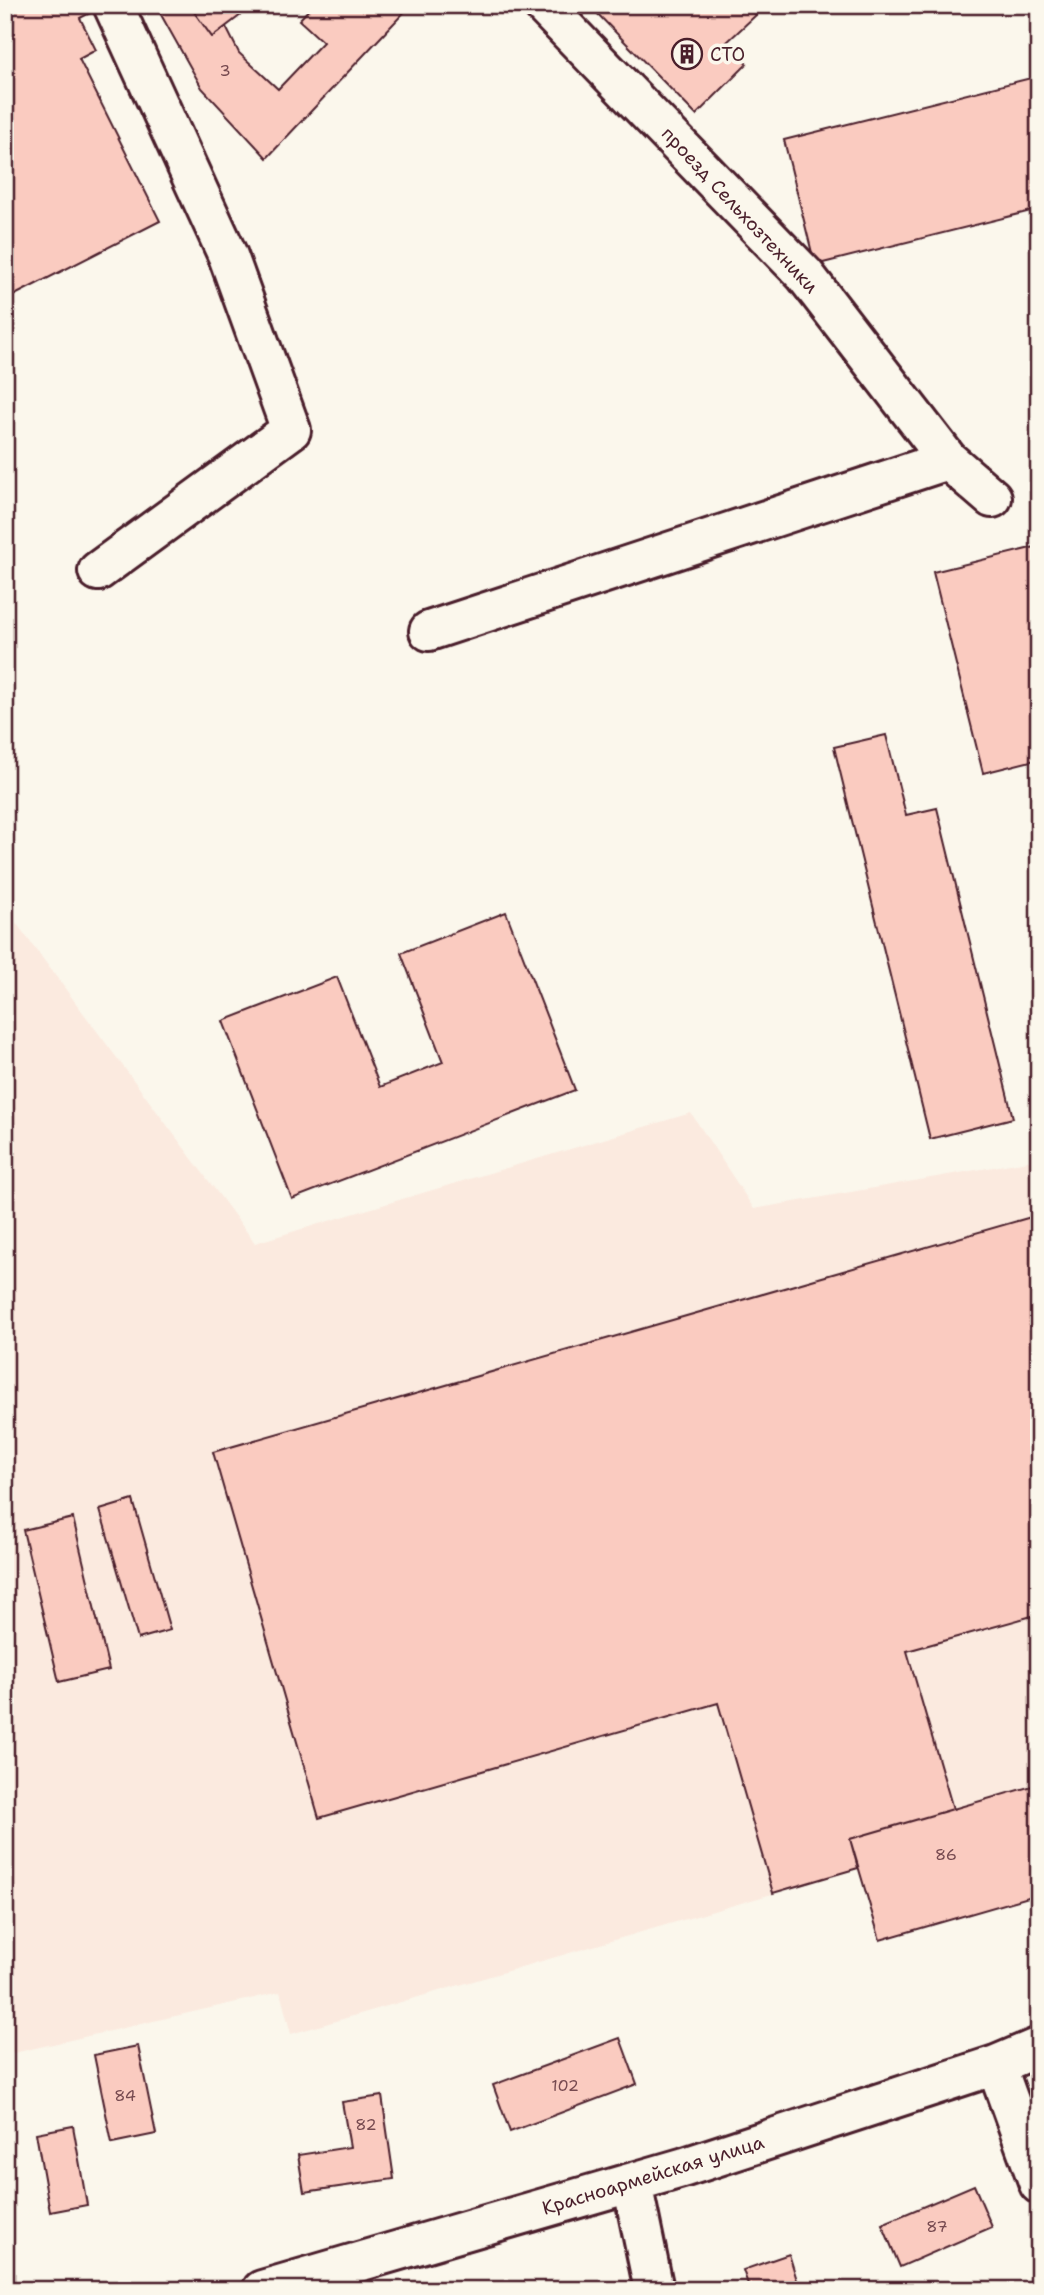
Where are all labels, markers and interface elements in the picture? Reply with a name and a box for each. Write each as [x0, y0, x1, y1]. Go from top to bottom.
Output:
building icon: СТО [670, 37, 704, 71]
place label: СТО [710, 42, 745, 67]
house number: 3 [219, 60, 231, 81]
street label: проезд Сельхозтехники [656, 121, 824, 299]
house number: 86 [935, 1844, 957, 1865]
house number: 102 [551, 2075, 579, 2096]
house number: 84 [114, 2085, 136, 2106]
house number: 82 [355, 2114, 377, 2135]
street label: Красноармейская улица [539, 2129, 767, 2221]
house number: 87 [926, 2216, 948, 2237]

